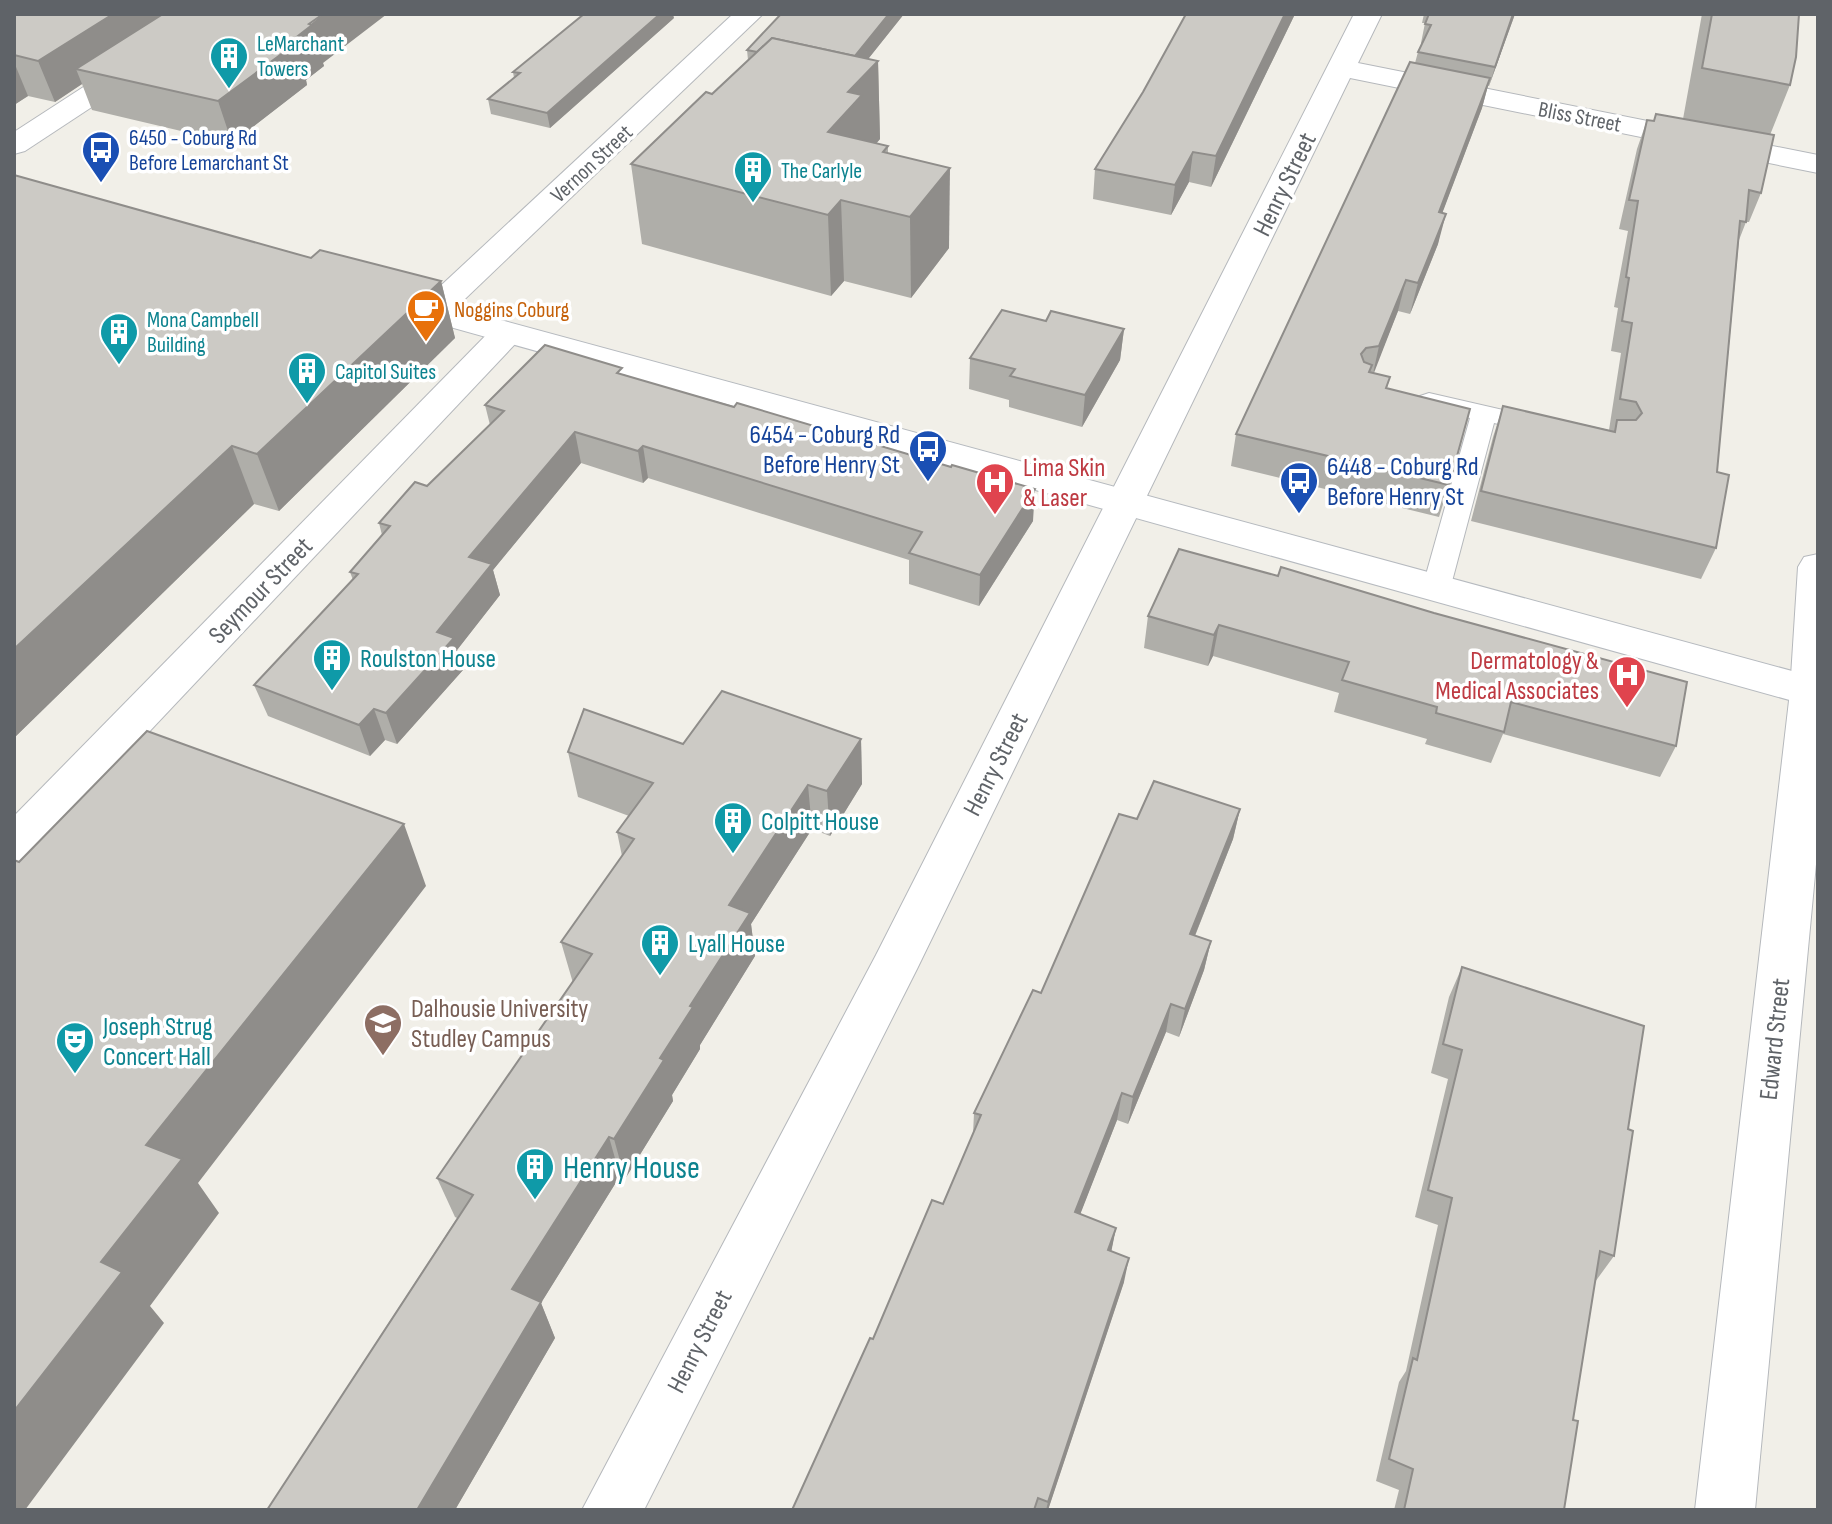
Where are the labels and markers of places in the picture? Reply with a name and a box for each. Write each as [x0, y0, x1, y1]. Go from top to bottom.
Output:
place label: LeMarchant Towers [257, 31, 344, 83]
building icon: LeMarchant Towers [208, 35, 250, 90]
place label: 6450 - Coburg Rd Before Lemarchant St [129, 125, 289, 177]
bus stop icon: 6450 - Coburg Rd Before Lemarchant St [80, 129, 122, 184]
building icon: The Carlyle [732, 149, 774, 204]
place label: The Carlyle [781, 158, 862, 185]
cafe icon: Noggins Coburg [405, 288, 447, 343]
place label: Noggins Coburg [454, 297, 569, 324]
place label: Mona Campbell Building [147, 307, 259, 359]
building icon: Mona Campbell Building [98, 311, 140, 366]
building icon: Capitol Suites [286, 350, 328, 405]
place label: Capitol Suites [335, 359, 436, 386]
place label: 6454 - Coburg Rd Before Henry St [749, 420, 900, 481]
bus stop icon: 6454 - Coburg Rd Before Henry St [907, 428, 949, 483]
place label: 6448 - Coburg Rd Before Henry St [1327, 452, 1479, 513]
place label: Lima Skin & Laser [1023, 453, 1105, 514]
bus stop icon: 6448 - Coburg Rd Before Henry St [1278, 460, 1320, 515]
hospital icon: Lima Skin & Laser [974, 461, 1016, 516]
building icon: Roulston House [311, 637, 353, 692]
place label: Roulston House [360, 644, 496, 675]
place label: Dermatology & Medical Associates [1435, 646, 1599, 707]
hospital icon: Dermatology & Medical Associates [1606, 654, 1648, 709]
building icon: Colpitt House [712, 800, 754, 855]
place label: Colpitt House [761, 807, 879, 838]
building icon: Lyall House [639, 922, 681, 977]
place label: Lyall House [688, 929, 785, 960]
place label: Dalhousie University Studley Campus [411, 994, 588, 1055]
school or university icon: Dalhousie University Studley Campus [362, 1002, 404, 1057]
place label: Joseph Strug Concert Hall [102, 1012, 213, 1073]
theatre icon: Joseph Strug Concert Hall [54, 1020, 96, 1075]
building icon: Henry House [514, 1146, 556, 1201]
place label: Henry House [563, 1149, 700, 1188]

